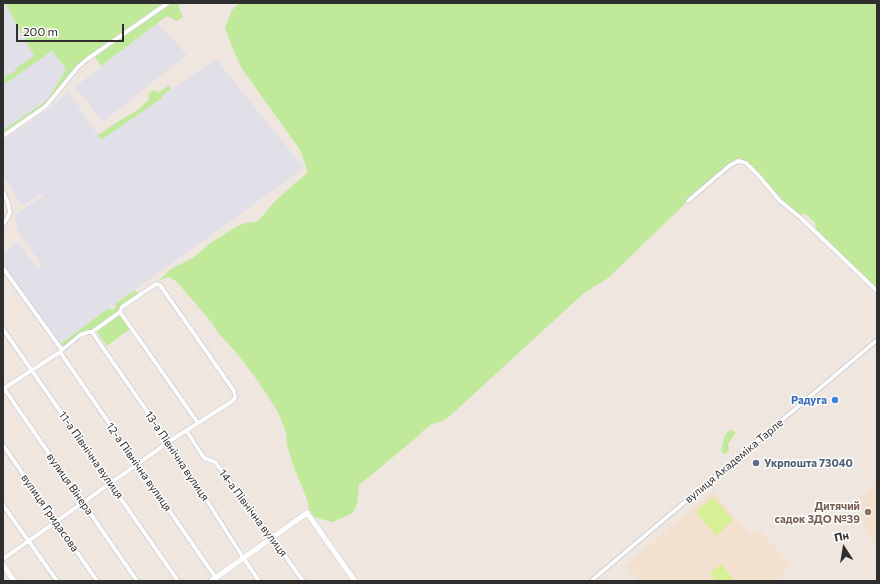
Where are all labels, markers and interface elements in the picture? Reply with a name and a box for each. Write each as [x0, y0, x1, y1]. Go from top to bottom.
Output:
scale bar [18, 16, 126, 42]
text: 200 m [23, 24, 58, 38]
place label: Радуга [791, 393, 827, 407]
marker: Радуга [830, 395, 840, 405]
street label: 11-а Північна вулиця [56, 409, 126, 501]
street label: 13-а Північна вулиця [142, 409, 212, 503]
street label: вулиця Академіка Тарле [682, 416, 786, 506]
street label: 12-а Північна вулиця [103, 420, 175, 514]
street label: вулиця Вінера [44, 451, 96, 517]
place label: Укрпошта 73040 [764, 456, 853, 470]
marker: Укрпошта 73040 [751, 458, 761, 468]
street label: 14-а Північна вулиця [216, 467, 290, 559]
street label: вулиця Гридасова [18, 472, 82, 554]
place label: Дитячий садок ЗДО №39 [775, 499, 860, 525]
marker: Дитячий садок ЗДО №39 [863, 507, 873, 517]
north arrow [824, 528, 864, 568]
text: Пн [833, 528, 850, 544]

